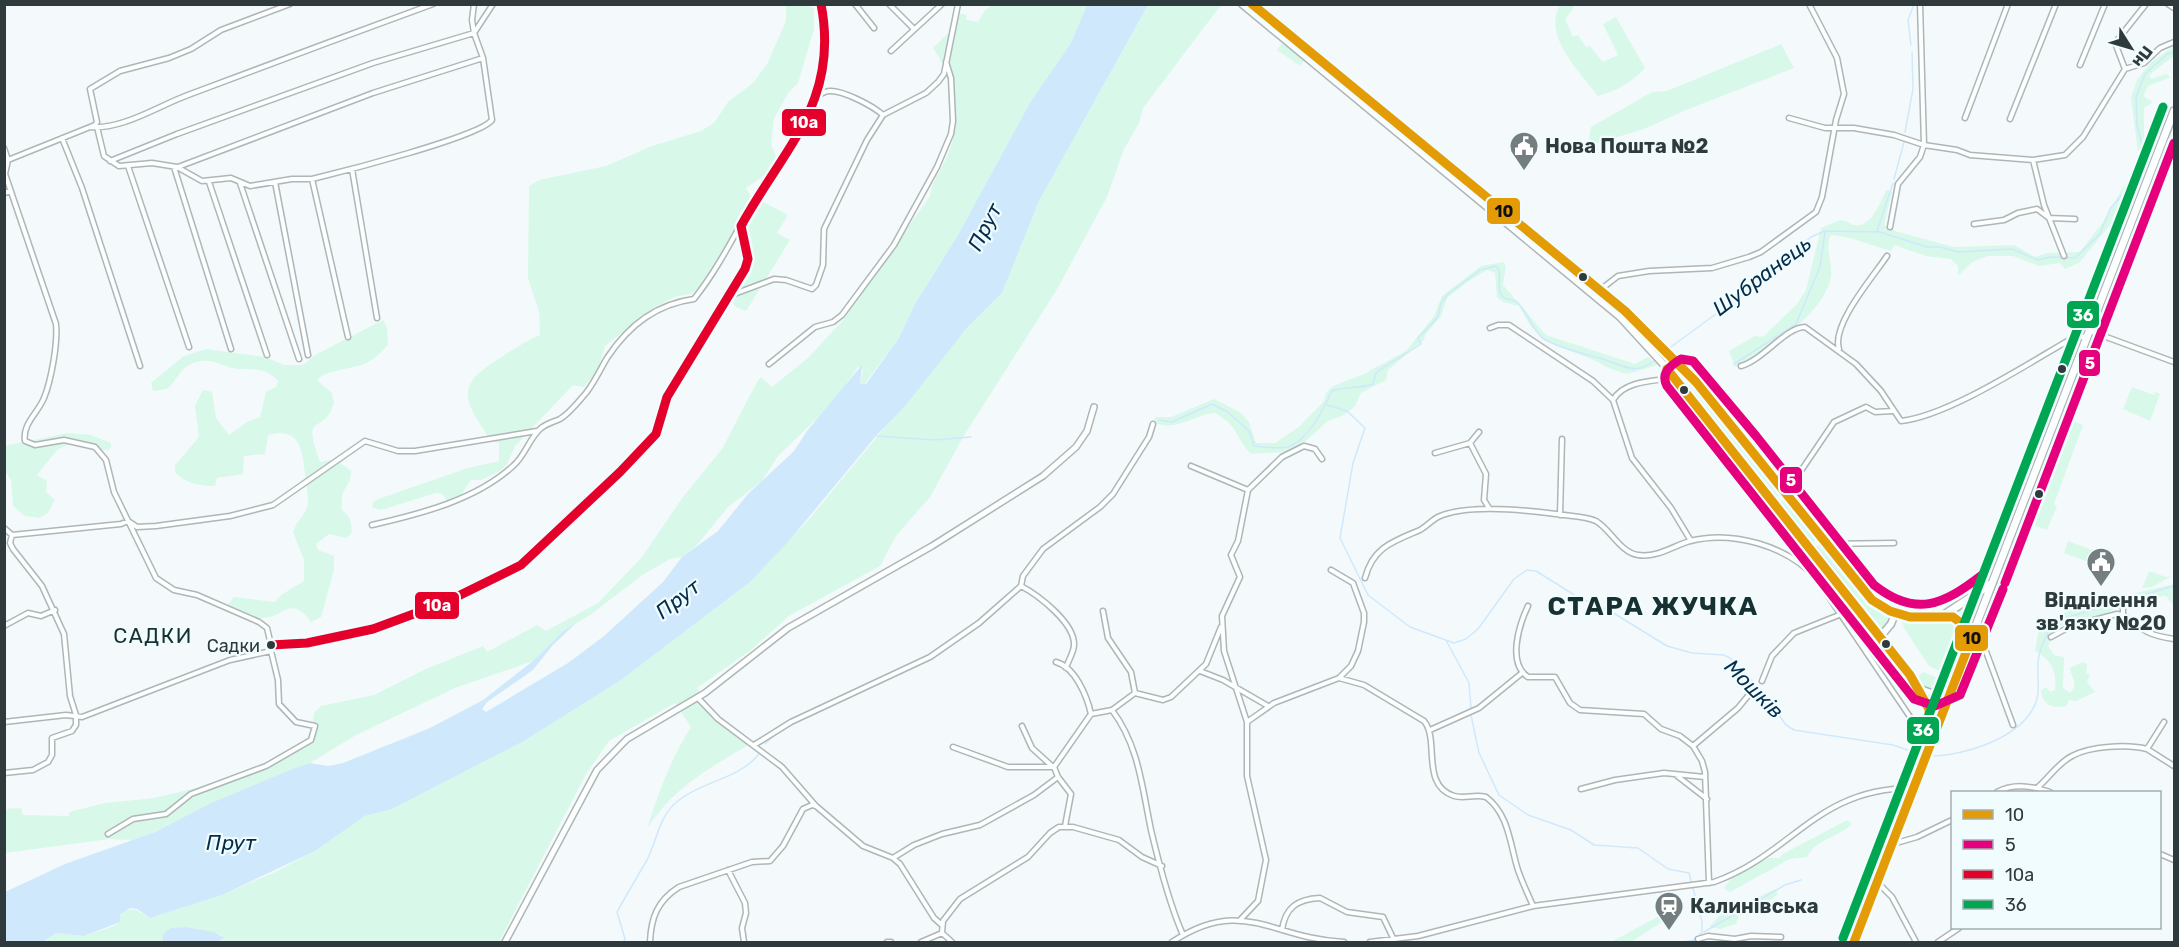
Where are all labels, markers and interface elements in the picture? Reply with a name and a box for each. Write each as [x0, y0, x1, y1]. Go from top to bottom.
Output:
north arrow [2101, 18, 2161, 78]
text: Пн [2128, 42, 2157, 71]
line badge: 10а [781, 108, 827, 137]
text: 10а [790, 113, 818, 132]
public building icon: Нова Пошта №2 [1508, 130, 1540, 172]
place label: Нова Пошта №2 [1545, 134, 1708, 158]
line badge: 10 [1486, 197, 1521, 225]
water label: Прут [962, 198, 1007, 254]
text: 10 [1495, 202, 1514, 221]
water label: Шубранець [1707, 230, 1816, 321]
unlabelled marker [1577, 271, 1589, 283]
line badge: 36 [2066, 300, 2100, 329]
text: 36 [2073, 306, 2093, 325]
line badge: 5 [2078, 349, 2101, 377]
text: 5 [2085, 354, 2095, 373]
unlabelled marker [2056, 363, 2068, 375]
unlabelled marker [1678, 384, 1690, 396]
line badge: 5 [1779, 466, 1803, 494]
text: 5 [1786, 471, 1796, 490]
unlabelled marker [2033, 488, 2045, 500]
public building icon: Відділення зв'язку №20 [2085, 546, 2117, 588]
water label: Прут [651, 573, 706, 624]
place label: Відділення зв'язку №20 [2036, 588, 2166, 635]
line badge: 10а [414, 591, 460, 620]
district label: СТАРА ЖУЧКА [1547, 591, 1759, 622]
text: 10а [423, 596, 451, 615]
district label: САДКИ [113, 623, 193, 648]
line badge: 10 [1954, 624, 1989, 652]
text: 10 [1963, 629, 1982, 648]
place label: Садки [207, 635, 260, 657]
unlabelled marker [1880, 638, 1892, 650]
marker: Садки [265, 639, 277, 651]
water label: Мошків [1720, 654, 1789, 724]
line badge: 36 [1906, 716, 1940, 745]
text: 36 [1913, 721, 1933, 740]
legend [1951, 791, 2161, 929]
text: 10 [2005, 804, 2024, 826]
water label: Прут [206, 830, 257, 855]
text: 5 [2005, 834, 2016, 856]
text: 10а [2005, 864, 2034, 886]
station icon: Калинівська [1653, 890, 1685, 932]
place label: Калинівська [1690, 894, 1819, 918]
text: 36 [2005, 894, 2027, 916]

